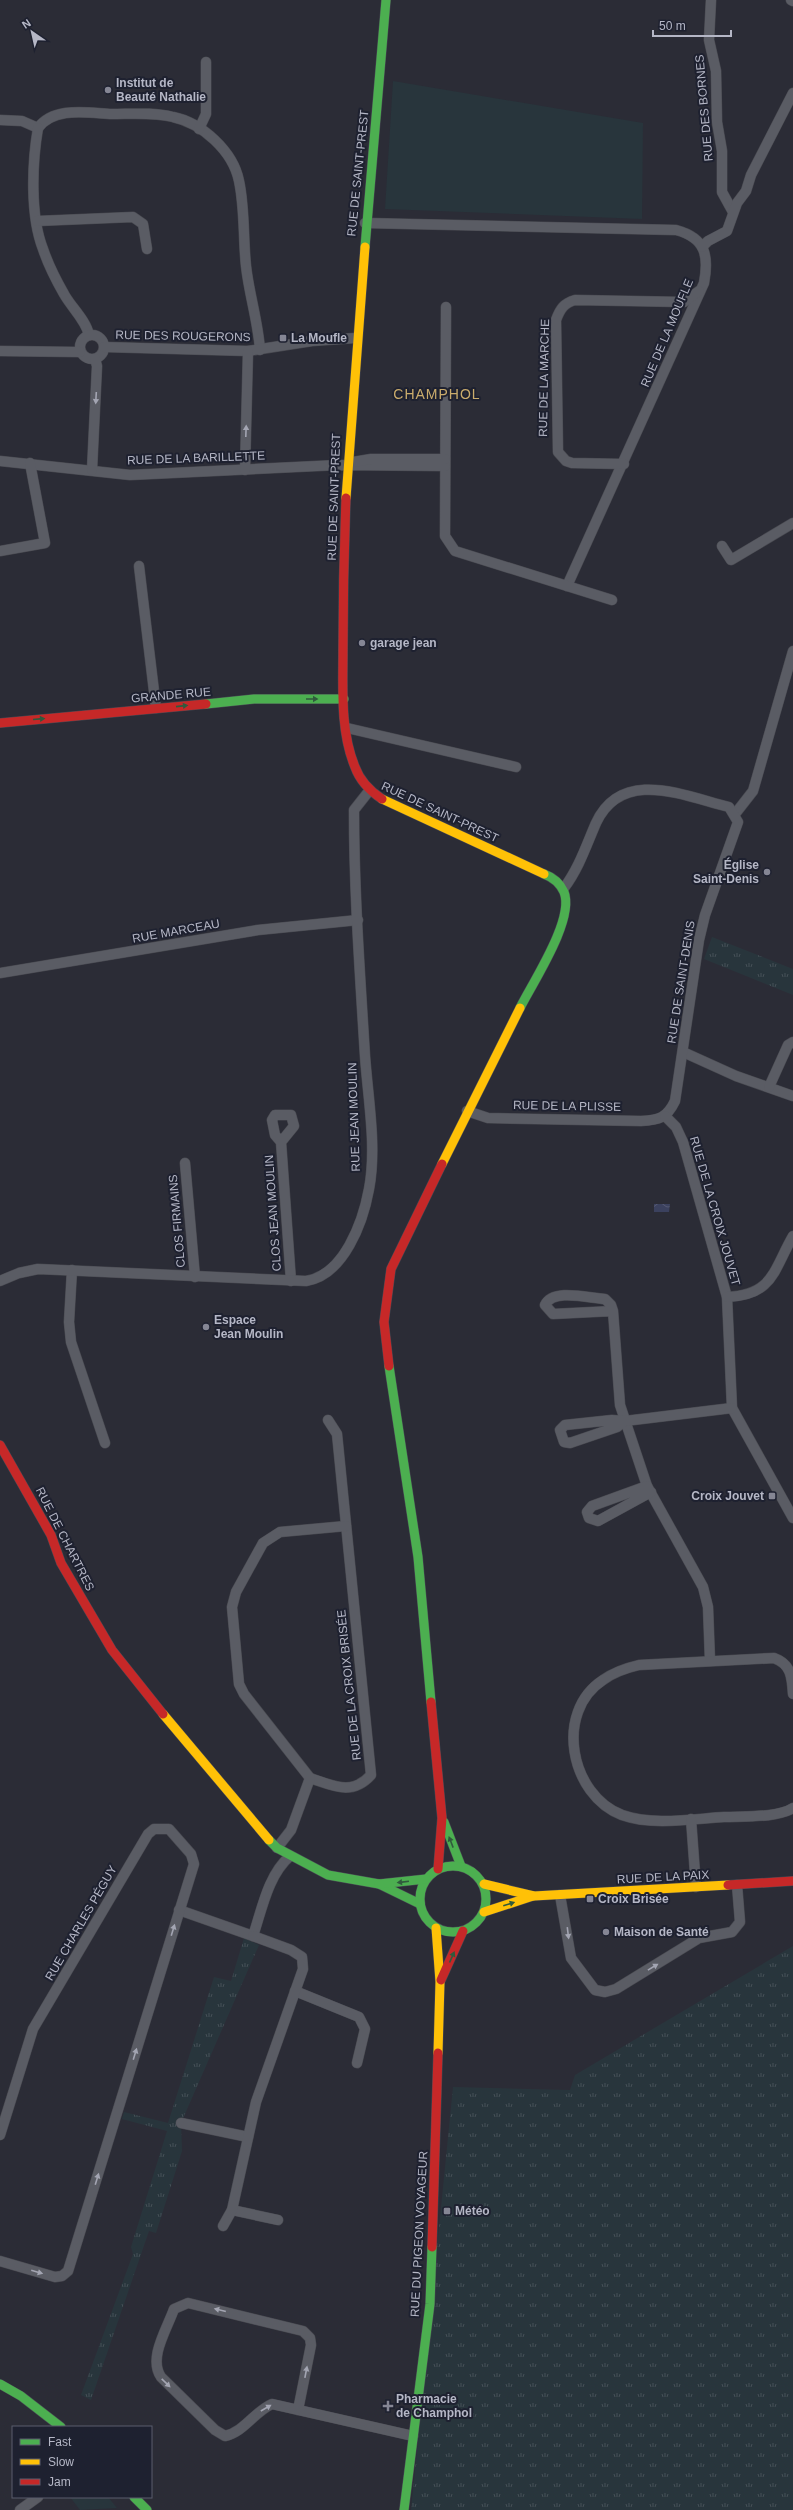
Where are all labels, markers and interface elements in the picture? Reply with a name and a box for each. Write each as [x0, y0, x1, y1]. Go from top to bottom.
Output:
north arrow [12, 12, 52, 52]
scale bar [653, 12, 731, 38]
text: N [20, 16, 33, 31]
text: 50 m [659, 19, 686, 33]
street label: RUE DES BORNES [692, 54, 716, 162]
place label: Institut de Beauté Nathalie [116, 76, 206, 104]
marker: Institut de Beauté Nathalie [103, 85, 113, 95]
street label: RUE DE SAINT-PREST [344, 108, 372, 237]
street label: RUE DE LA MOUFLE [638, 277, 696, 389]
street label: RUE DE LA MARCHE [536, 319, 552, 437]
street label: RUE DES ROUGERONS [115, 328, 251, 344]
place label: La Moufle [291, 331, 347, 345]
marker: La Moufle [278, 333, 288, 343]
district label: CHAMPHOL [393, 386, 481, 402]
one-way arrow [92, 392, 99, 404]
one-way arrow [243, 424, 249, 437]
street label: RUE DE SAINT-PREST [325, 432, 343, 561]
street label: RUE DE LA BARILLETTE [127, 449, 265, 467]
place label: garage jean [370, 636, 437, 650]
marker: garage jean [357, 638, 367, 648]
street label: GRANDE RUE [131, 685, 211, 705]
one-way arrow [306, 696, 319, 702]
one-way arrow [176, 703, 188, 709]
one-way arrow [33, 716, 45, 723]
street label: RUE DE SAINT-PREST [379, 779, 501, 846]
place label: Église Saint-Denis [693, 857, 759, 886]
marker: Église Saint-Denis [762, 867, 772, 877]
street label: RUE MARCEAU [131, 916, 221, 946]
street label: RUE DE SAINT-DENIS [664, 920, 698, 1044]
street label: RUE JEAN MOULIN [345, 1062, 363, 1172]
street label: RUE DE LA PLISSE [513, 1098, 621, 1114]
street label: RUE DE LA CROIX JOUVET [687, 1135, 743, 1288]
street label: CLOS JEAN MOULIN [262, 1154, 284, 1272]
street label: CLOS FIRMAINS [166, 1174, 188, 1268]
place label: Espace Jean Moulin [214, 1313, 283, 1341]
marker: Espace Jean Moulin [201, 1322, 211, 1332]
street label: RUE DE CHARTRES [33, 1485, 97, 1593]
place label: Croix Jouvet [691, 1489, 764, 1503]
marker: Croix Jouvet [767, 1491, 777, 1501]
street label: RUE DE LA CROIX BRISÉE [333, 1609, 364, 1761]
one-way arrow [448, 1836, 454, 1848]
street label: RUE CHARLES PÉGUY [41, 1862, 120, 1983]
street label: RUE DE LA PAIX [616, 1868, 710, 1886]
one-way arrow [397, 1878, 409, 1885]
place label: Croix Brisée [598, 1892, 669, 1906]
marker: Croix Brisée [585, 1894, 595, 1904]
one-way arrow [503, 1901, 515, 1907]
one-way arrow [170, 1924, 176, 1936]
place label: Maison de Santé [614, 1925, 709, 1939]
one-way arrow [565, 1927, 571, 1939]
marker: Maison de Santé [601, 1927, 611, 1937]
one-way arrow [449, 1951, 455, 1962]
one-way arrow [647, 1963, 659, 1970]
one-way arrow [132, 2048, 138, 2060]
street label: RUE DU PIGEON VOYAGEUR [408, 2150, 430, 2317]
one-way arrow [94, 2172, 100, 2184]
place label: Météo [455, 2204, 490, 2218]
marker: Météo [442, 2206, 452, 2216]
one-way arrow [32, 2269, 44, 2275]
one-way arrow [214, 2307, 226, 2313]
one-way arrow [303, 2366, 309, 2378]
one-way arrow [161, 2378, 171, 2388]
place label: Pharmacie de Champhol [396, 2392, 472, 2420]
marker: Pharmacie de Champhol [383, 2401, 393, 2411]
one-way arrow [260, 2404, 272, 2411]
legend [12, 2426, 152, 2498]
text: Fast [48, 2435, 72, 2449]
text: Slow [48, 2455, 74, 2469]
text: Jam [48, 2475, 71, 2489]

